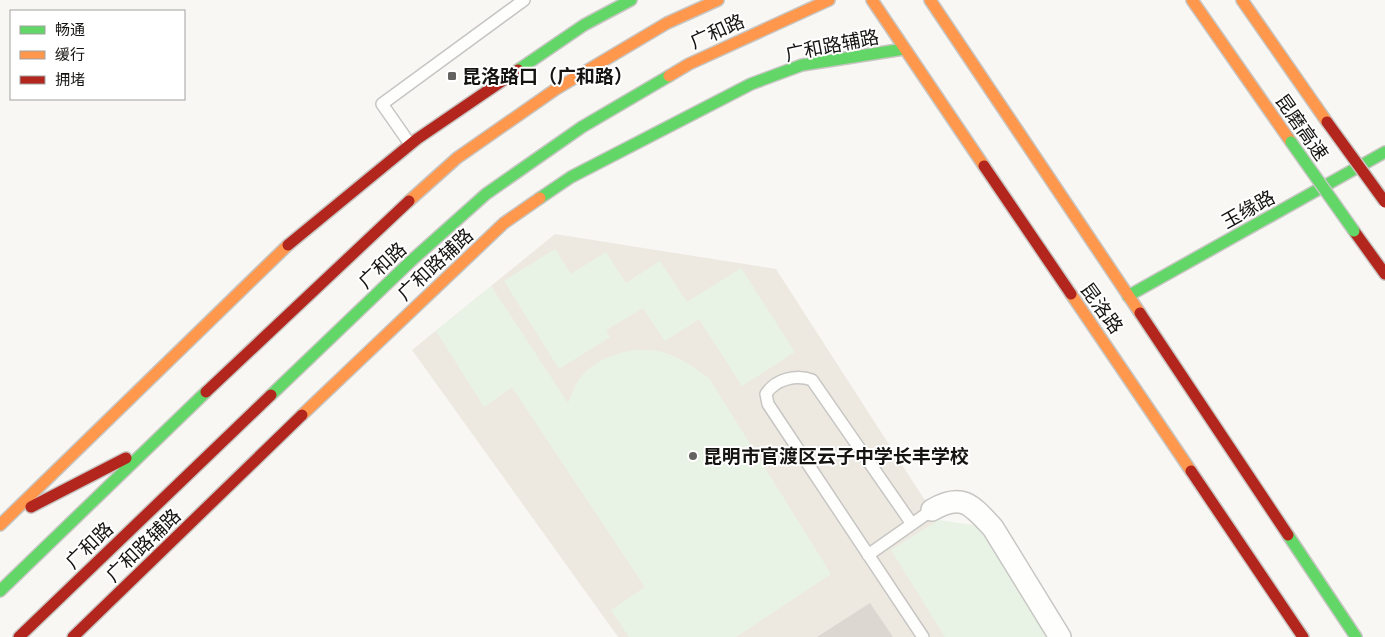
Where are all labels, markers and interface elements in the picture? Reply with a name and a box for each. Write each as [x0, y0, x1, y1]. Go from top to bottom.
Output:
legend [10, 10, 185, 100]
street label: 广和路 [687, 11, 748, 53]
text: 畅通 [55, 22, 85, 38]
street label: 广和路辅路 [784, 27, 881, 65]
text: 缓行 [55, 47, 85, 63]
place label: 昆洛路口（广和路） [462, 66, 633, 87]
marker: 昆洛路口（广和路） [446, 70, 458, 82]
text: 拥堵 [55, 72, 85, 88]
street label: 昆磨高速 [1271, 90, 1332, 164]
street label: 玉缘路 [1218, 186, 1278, 232]
street label: 广和路辅路 [394, 225, 477, 304]
street label: 广和路 [355, 239, 410, 292]
street label: 昆洛路 [1076, 279, 1127, 338]
place label: 昆明市官渡区云子中学长丰学校 [703, 446, 969, 467]
marker: 昆明市官渡区云子中学长丰学校 [687, 450, 699, 462]
street label: 广和路辅路 [103, 506, 185, 586]
street label: 广和路 [62, 519, 117, 573]

